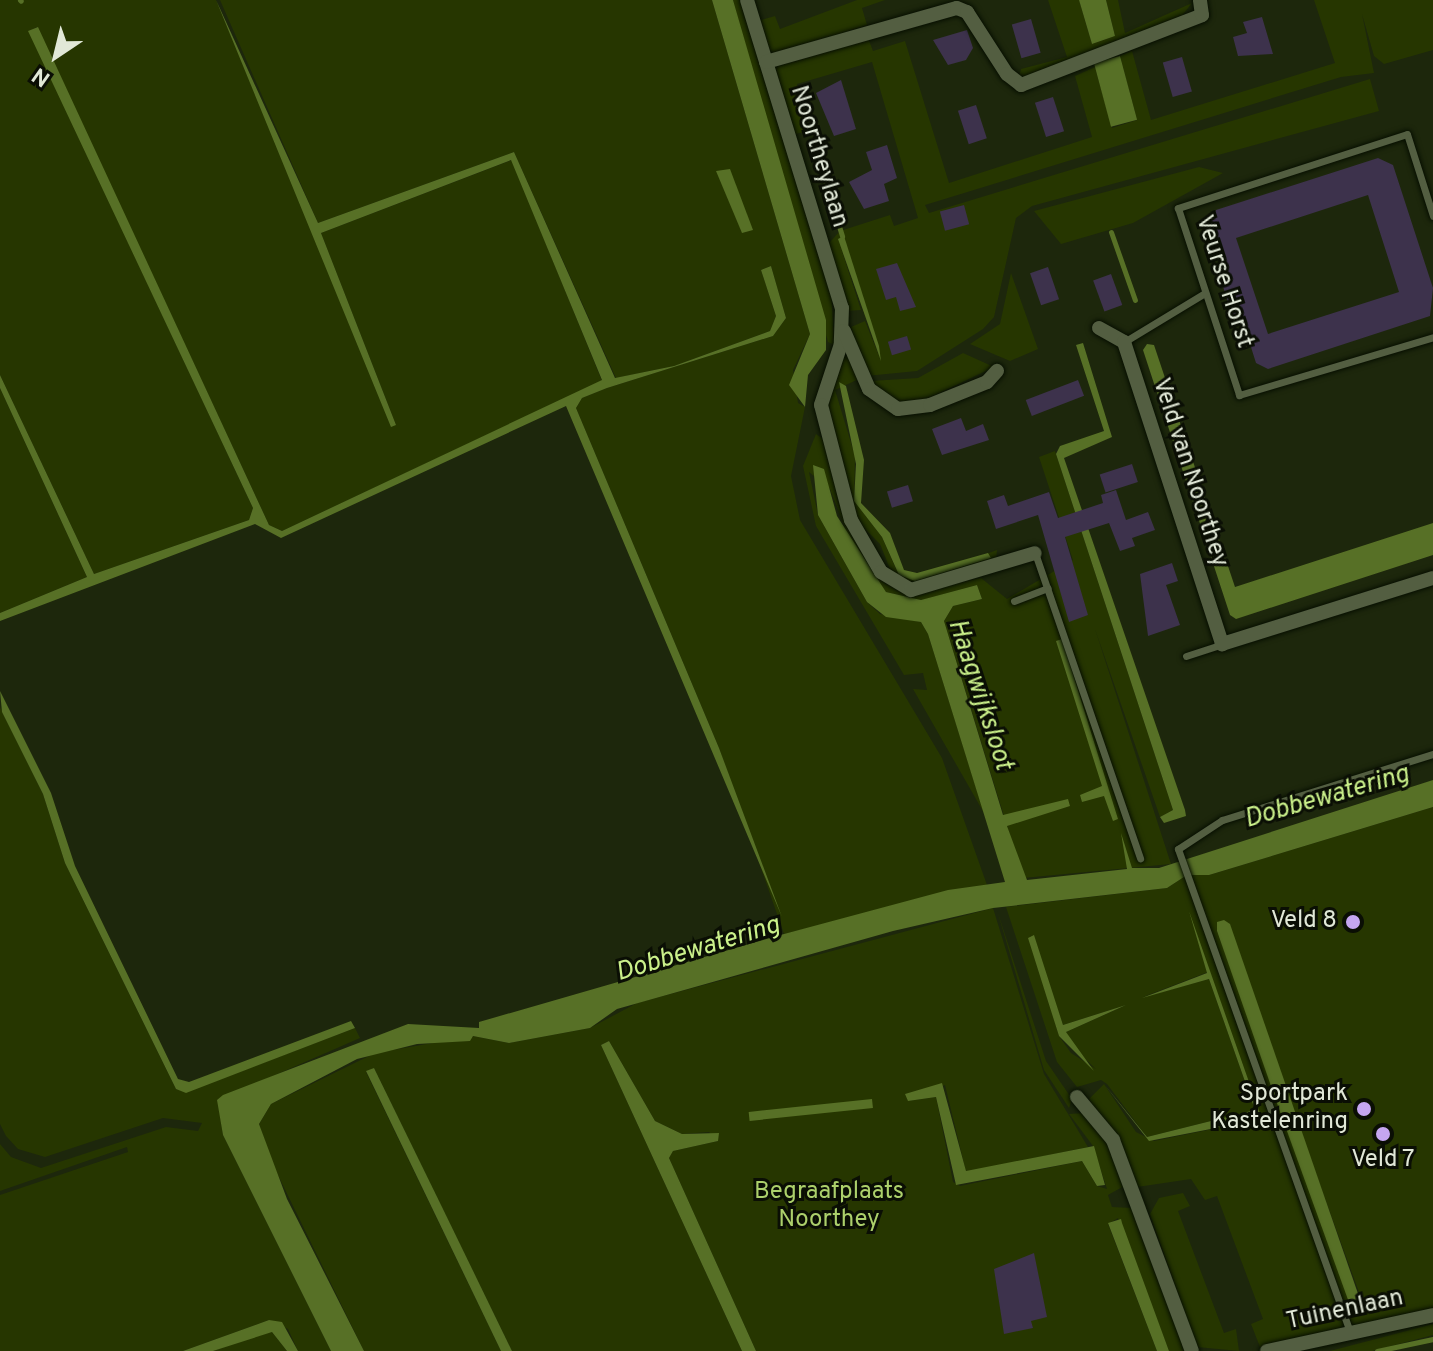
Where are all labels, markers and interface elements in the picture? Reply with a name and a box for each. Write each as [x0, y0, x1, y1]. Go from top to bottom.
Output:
north arrow [16, 16, 96, 96]
text: N [28, 60, 56, 92]
street label: Noortheylaan [783, 83, 853, 231]
street label: Veurse Horst [1188, 212, 1258, 352]
street label: Veld van Noorthey [1145, 375, 1233, 571]
water label: Haagwijksloot [940, 616, 1018, 774]
water label: Dobbewatering [1241, 760, 1413, 836]
place label: Veld 8 [1271, 908, 1337, 936]
water label: Dobbewatering [612, 910, 784, 990]
marker: Veld 8 [1344, 913, 1362, 931]
place label: Sportpark Kastelenring [1211, 1081, 1348, 1137]
marker: Sportpark Kastelenring [1355, 1100, 1373, 1118]
marker: Veld 7 [1374, 1125, 1392, 1143]
place label: Veld 7 [1351, 1147, 1415, 1175]
park label: Begraafplaats Noorthey [754, 1179, 904, 1235]
street label: Tuinenlaan [1284, 1285, 1406, 1337]

